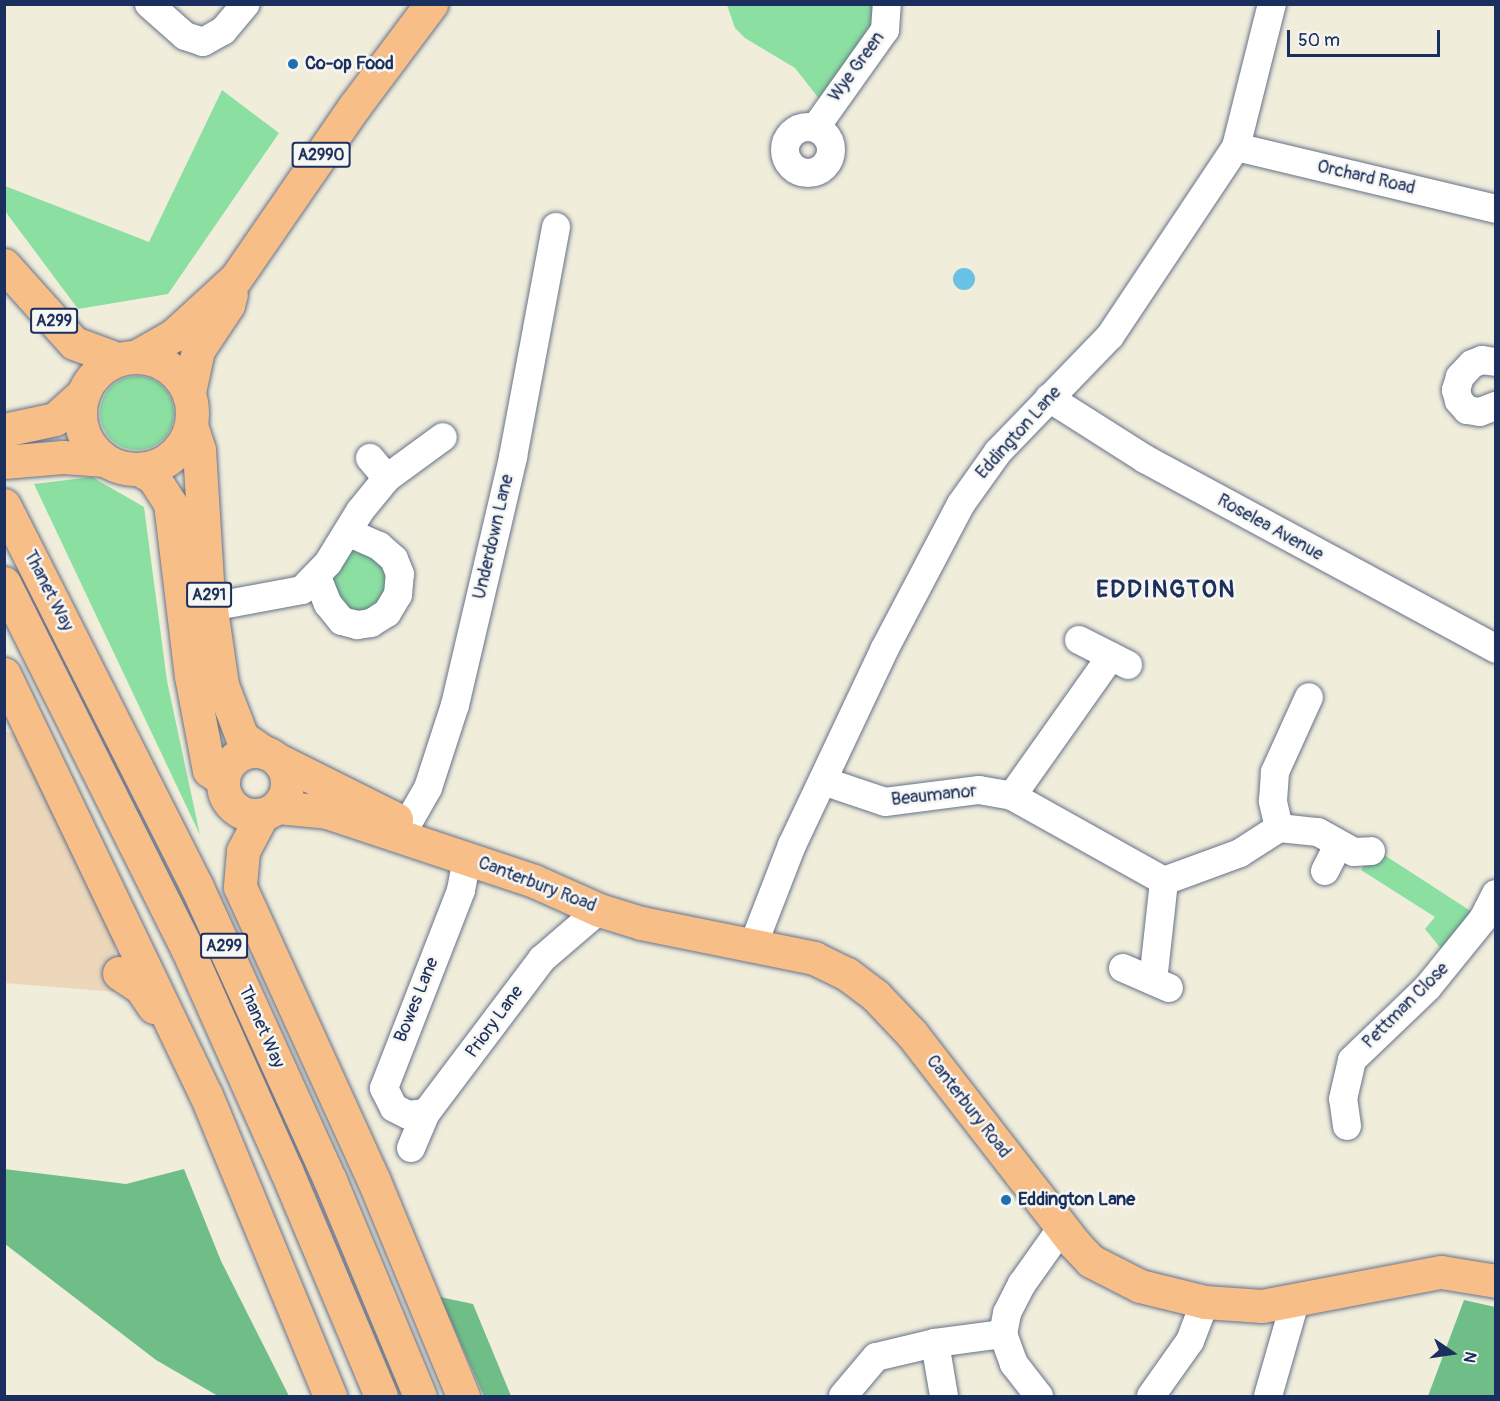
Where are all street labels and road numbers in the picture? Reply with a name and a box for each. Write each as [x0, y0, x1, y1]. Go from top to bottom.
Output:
street label: Wye Green [824, 28, 890, 106]
road number: A2990 [291, 142, 351, 168]
street label: Orchard Road [1315, 156, 1417, 200]
road number: A299 [30, 308, 78, 334]
street label: Eddington Lane [972, 382, 1066, 484]
street label: Underdown Lane [469, 473, 519, 601]
street label: Roselea Avenue [1213, 490, 1327, 566]
street label: Thanet Way [18, 547, 78, 635]
road number: A291 [185, 582, 233, 608]
street label: Beaumanor [890, 781, 978, 811]
street label: Canterbury Road [475, 853, 599, 917]
road number: A299 [200, 933, 248, 959]
street label: Bowes Lane [390, 954, 444, 1046]
street label: Pettman Close [1358, 958, 1454, 1054]
street label: Thanet Way [233, 982, 289, 1072]
street label: Priory Lane [462, 982, 528, 1062]
street label: Canterbury Road [921, 1051, 1015, 1163]

